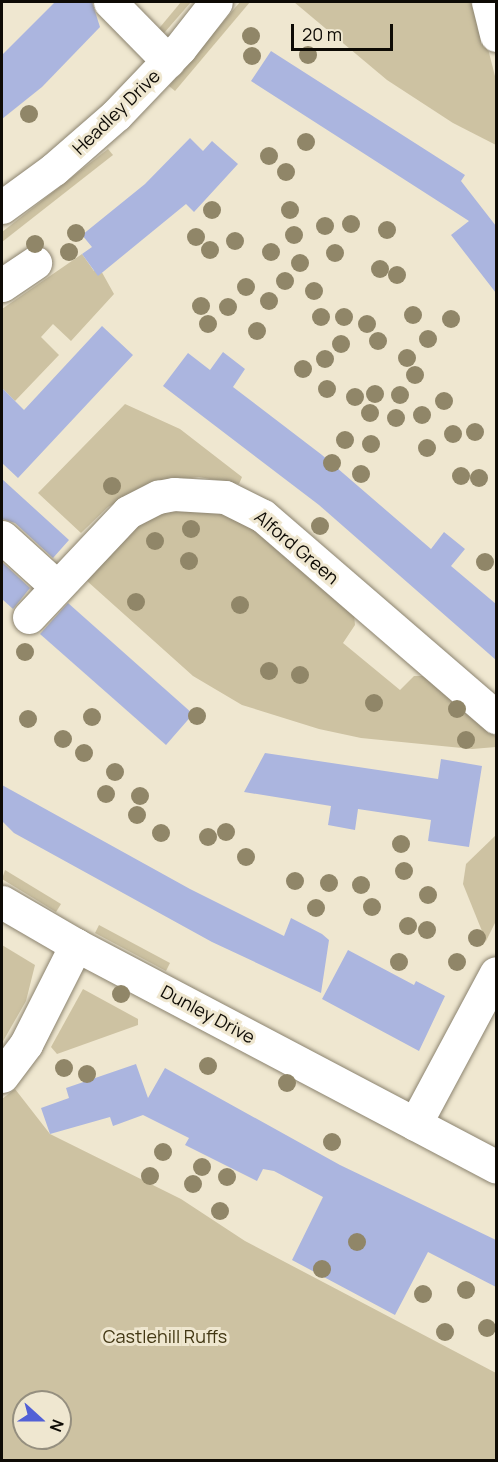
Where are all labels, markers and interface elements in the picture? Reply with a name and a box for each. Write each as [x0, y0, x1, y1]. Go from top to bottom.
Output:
scale bar [294, 12, 396, 50]
text: 20 m [302, 22, 342, 46]
street label: Headley Drive [68, 65, 164, 159]
street label: Alford Green [250, 506, 344, 588]
street label: Dunley Drive [157, 980, 259, 1048]
park label: Castlehill Ruffs [103, 1325, 227, 1347]
north arrow [12, 1390, 72, 1450]
text: N [45, 1416, 69, 1435]

